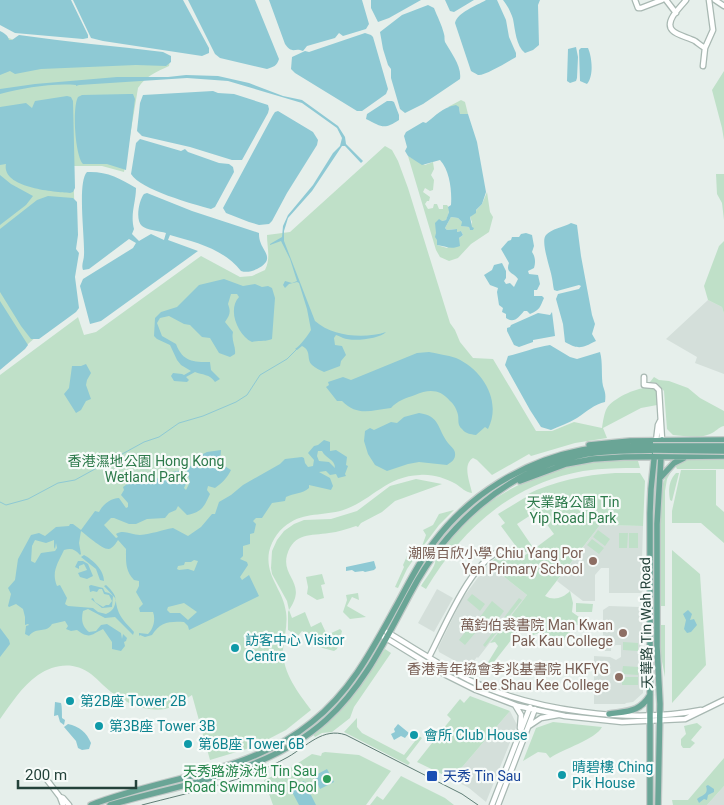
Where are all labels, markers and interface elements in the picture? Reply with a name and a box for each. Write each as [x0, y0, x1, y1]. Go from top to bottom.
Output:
park label: 香港濕地公園 Hong Kong Wetland Park [68, 453, 224, 485]
park label: 天業路公園 Tin Yip Road Park [527, 494, 619, 526]
place label: 潮陽百欣小學 Chiu Yang Por Yen Primary School [408, 545, 583, 577]
marker: 潮陽百欣小學 Chiu Yang Por Yen Primary School [587, 555, 599, 567]
street label: 天華路 Tin Wah Road [637, 557, 655, 689]
place label: 萬鈞伯裘書院 Man Kwan Pak Kau College [460, 617, 613, 649]
marker: 萬鈞伯裘書院 Man Kwan Pak Kau College [617, 627, 629, 639]
place label: 訪客中心 Visitor Centre [245, 632, 345, 664]
marker: 訪客中心 Visitor Centre [229, 642, 241, 654]
place label: 香港青年拹會李兆基書院 HKFYG Lee Shau Kee College [407, 661, 609, 693]
marker: 香港青年拹會李兆基書院 HKFYG Lee Shau Kee College [613, 671, 625, 683]
place label: 第2B座 Tower 2B [80, 693, 186, 709]
marker: 第2B座 Tower 2B [64, 695, 76, 707]
place label: 第3B座 Tower 3B [109, 718, 215, 734]
marker: 第3B座 Tower 3B [93, 720, 105, 732]
place label: 會所 Club House [424, 727, 527, 743]
marker: 會所 Club House [408, 729, 420, 741]
place label: 第6B座 Tower 6B [198, 736, 304, 752]
marker: 第6B座 Tower 6B [182, 738, 194, 750]
scale bar [18, 758, 135, 790]
place label: 晴碧樓 Ching Pik House [572, 759, 653, 791]
place label: 天秀路游泳池 Tin Sau Road Swimming Pool [183, 763, 317, 795]
text: 200 m [25, 766, 67, 784]
place label: 天秀 Tin Sau [443, 768, 521, 784]
marker: 天秀 Tin Sau [425, 769, 439, 783]
marker: 晴碧樓 Ching Pik House [556, 769, 568, 781]
marker: 天秀路游泳池 Tin Sau Road Swimming Pool [321, 773, 333, 785]

